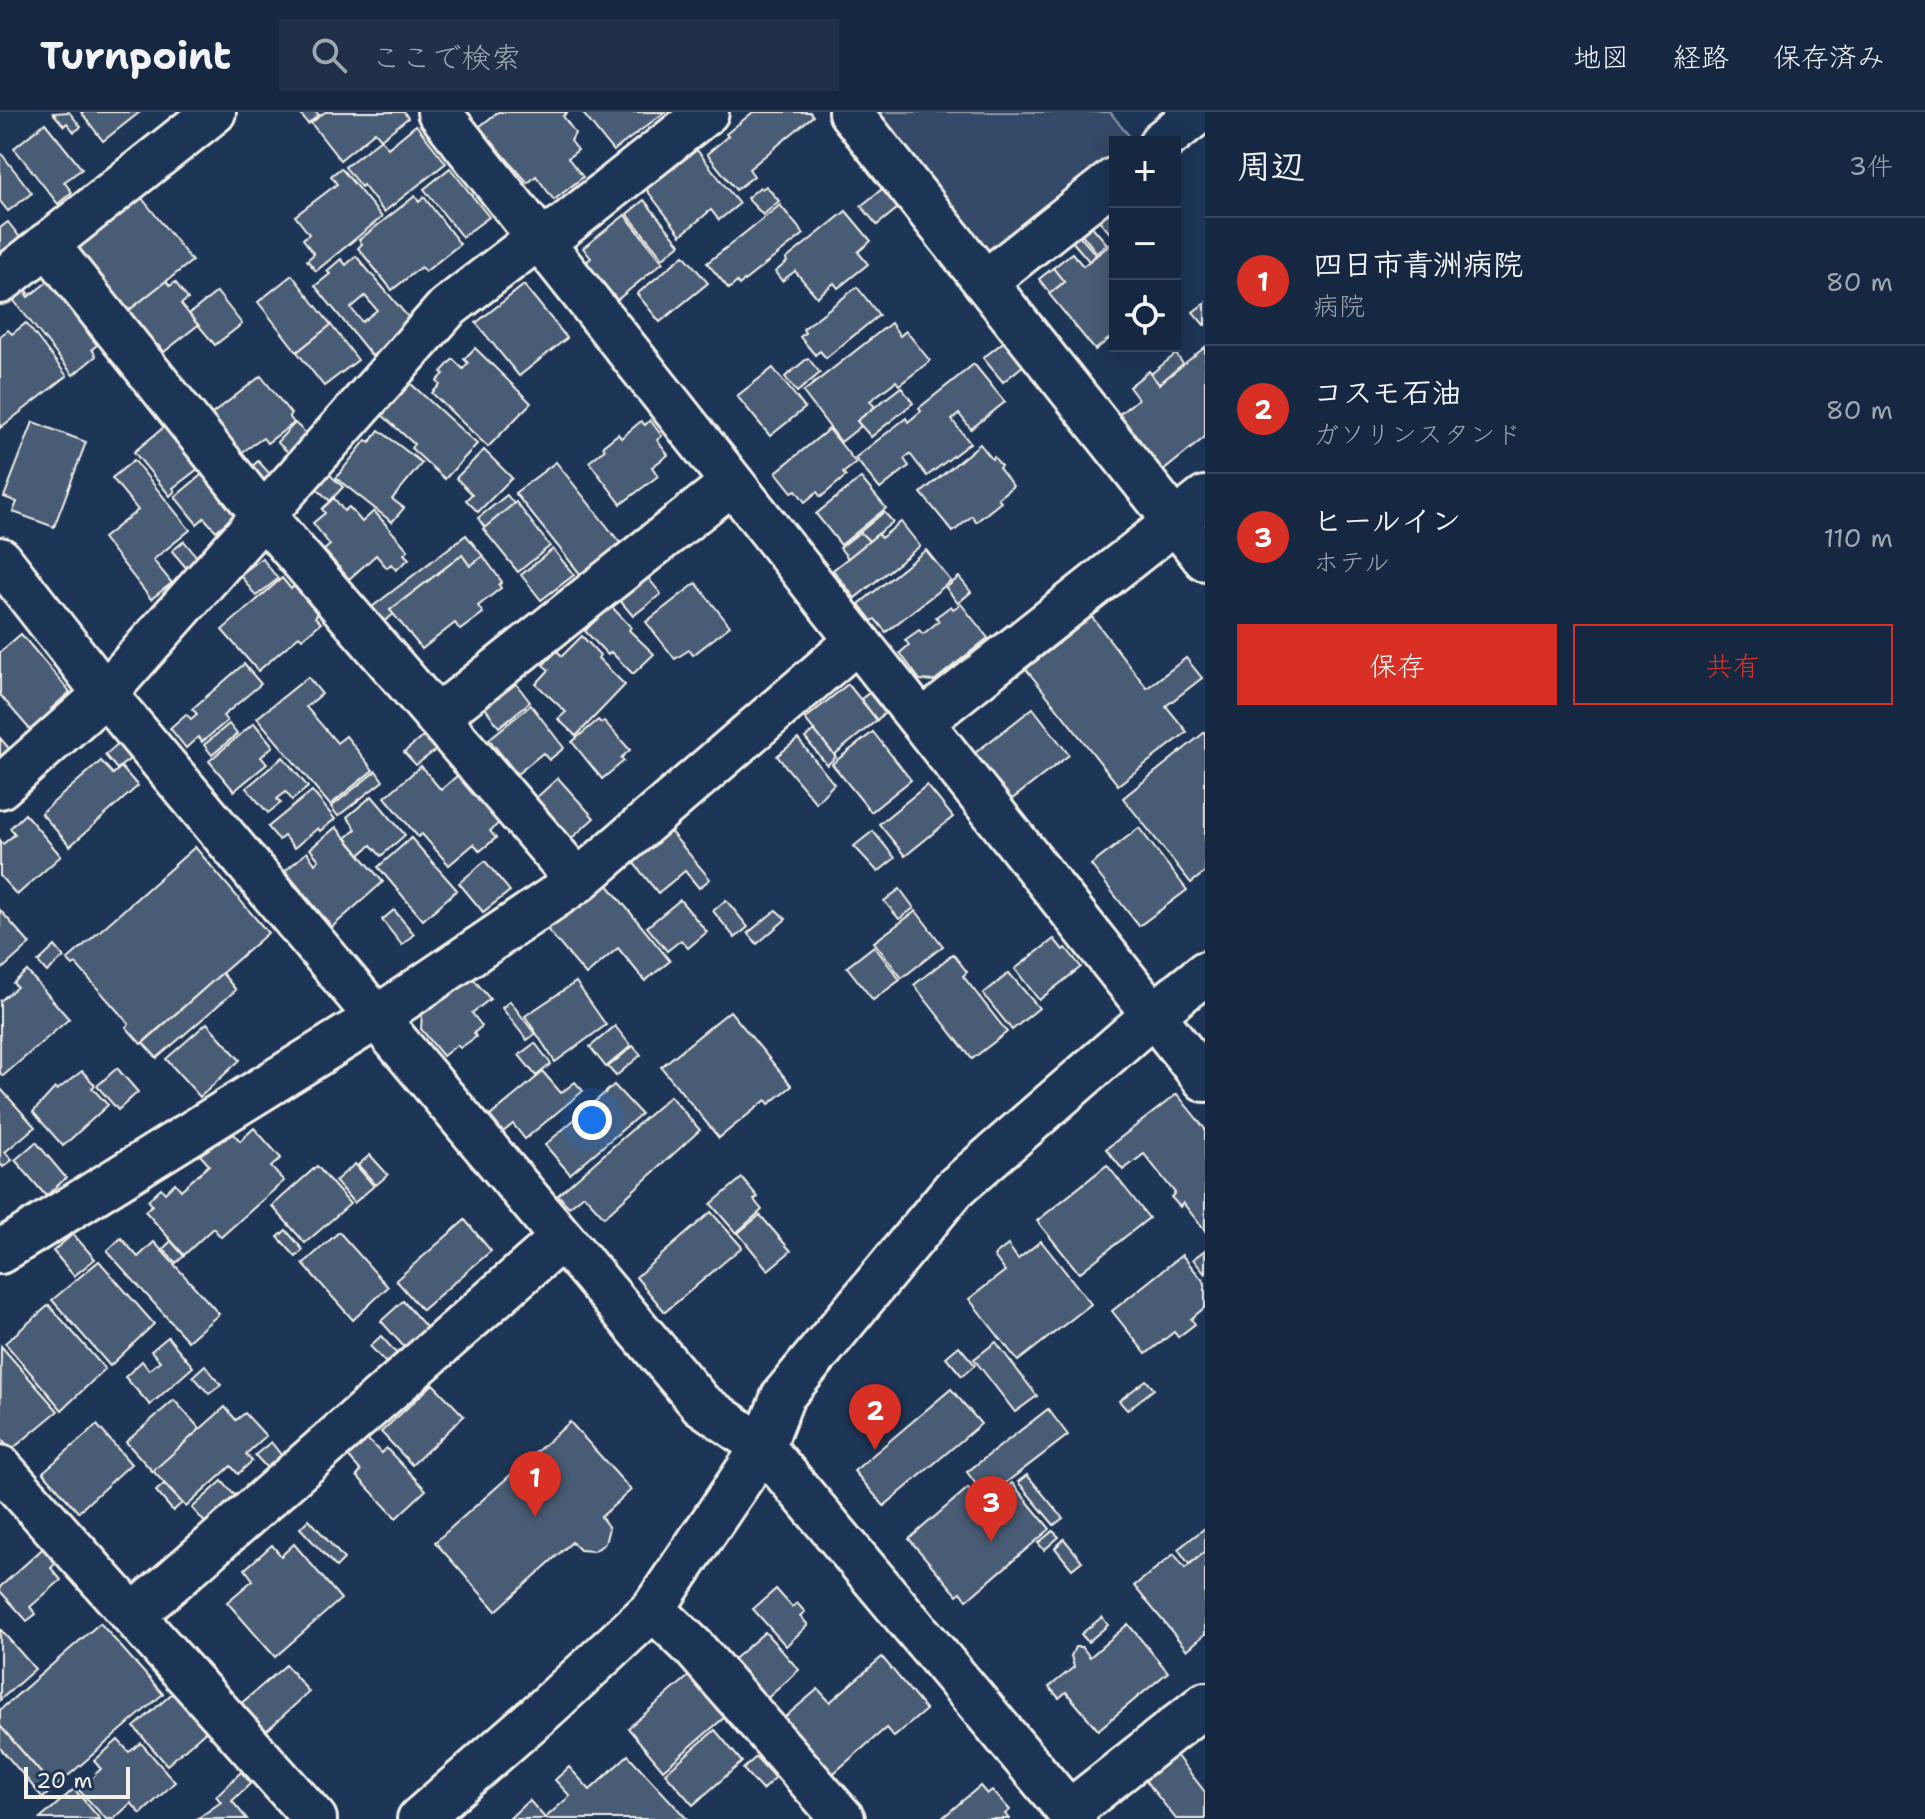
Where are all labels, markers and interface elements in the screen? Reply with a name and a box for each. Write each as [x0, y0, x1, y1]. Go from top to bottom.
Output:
search box [279, 19, 839, 91]
text: Turnpoint [40, 30, 231, 81]
icon: search [307, 33, 351, 77]
text: ここで検索 [371, 37, 521, 78]
text: 地図 [1573, 38, 1629, 76]
text: 経路 [1673, 38, 1729, 76]
text: 保存済み [1773, 38, 1885, 76]
map controls [1109, 136, 1181, 352]
button: + [1109, 136, 1181, 208]
text: 周辺 [1237, 143, 1305, 189]
text: 3件 [1849, 148, 1893, 183]
button: − [1109, 208, 1181, 280]
text: 四日市青洲病院 [1313, 244, 1523, 285]
text: 1 [1257, 264, 1269, 299]
text: 80 m [1826, 264, 1893, 299]
button: locate [1109, 280, 1181, 352]
text: 病院 [1313, 288, 1365, 323]
text: コスモ石油 [1313, 372, 1462, 413]
text: 2 [1254, 392, 1272, 427]
text: 80 m [1826, 392, 1893, 427]
text: ガソリンスタンド [1313, 416, 1522, 451]
text: ヒールイン [1313, 500, 1461, 541]
text: 3 [1254, 520, 1272, 555]
text: 110 m [1823, 520, 1893, 555]
text: ホテル [1313, 544, 1390, 579]
button: 保存 [1237, 624, 1557, 705]
button: 共有 [1573, 624, 1893, 705]
your location [572, 1100, 612, 1140]
pin: 2 [849, 1384, 901, 1450]
pin: 1 [509, 1451, 561, 1517]
pin: 3 [965, 1476, 1017, 1542]
scale bar [24, 1763, 130, 1799]
text: 20 m [36, 1766, 93, 1795]

